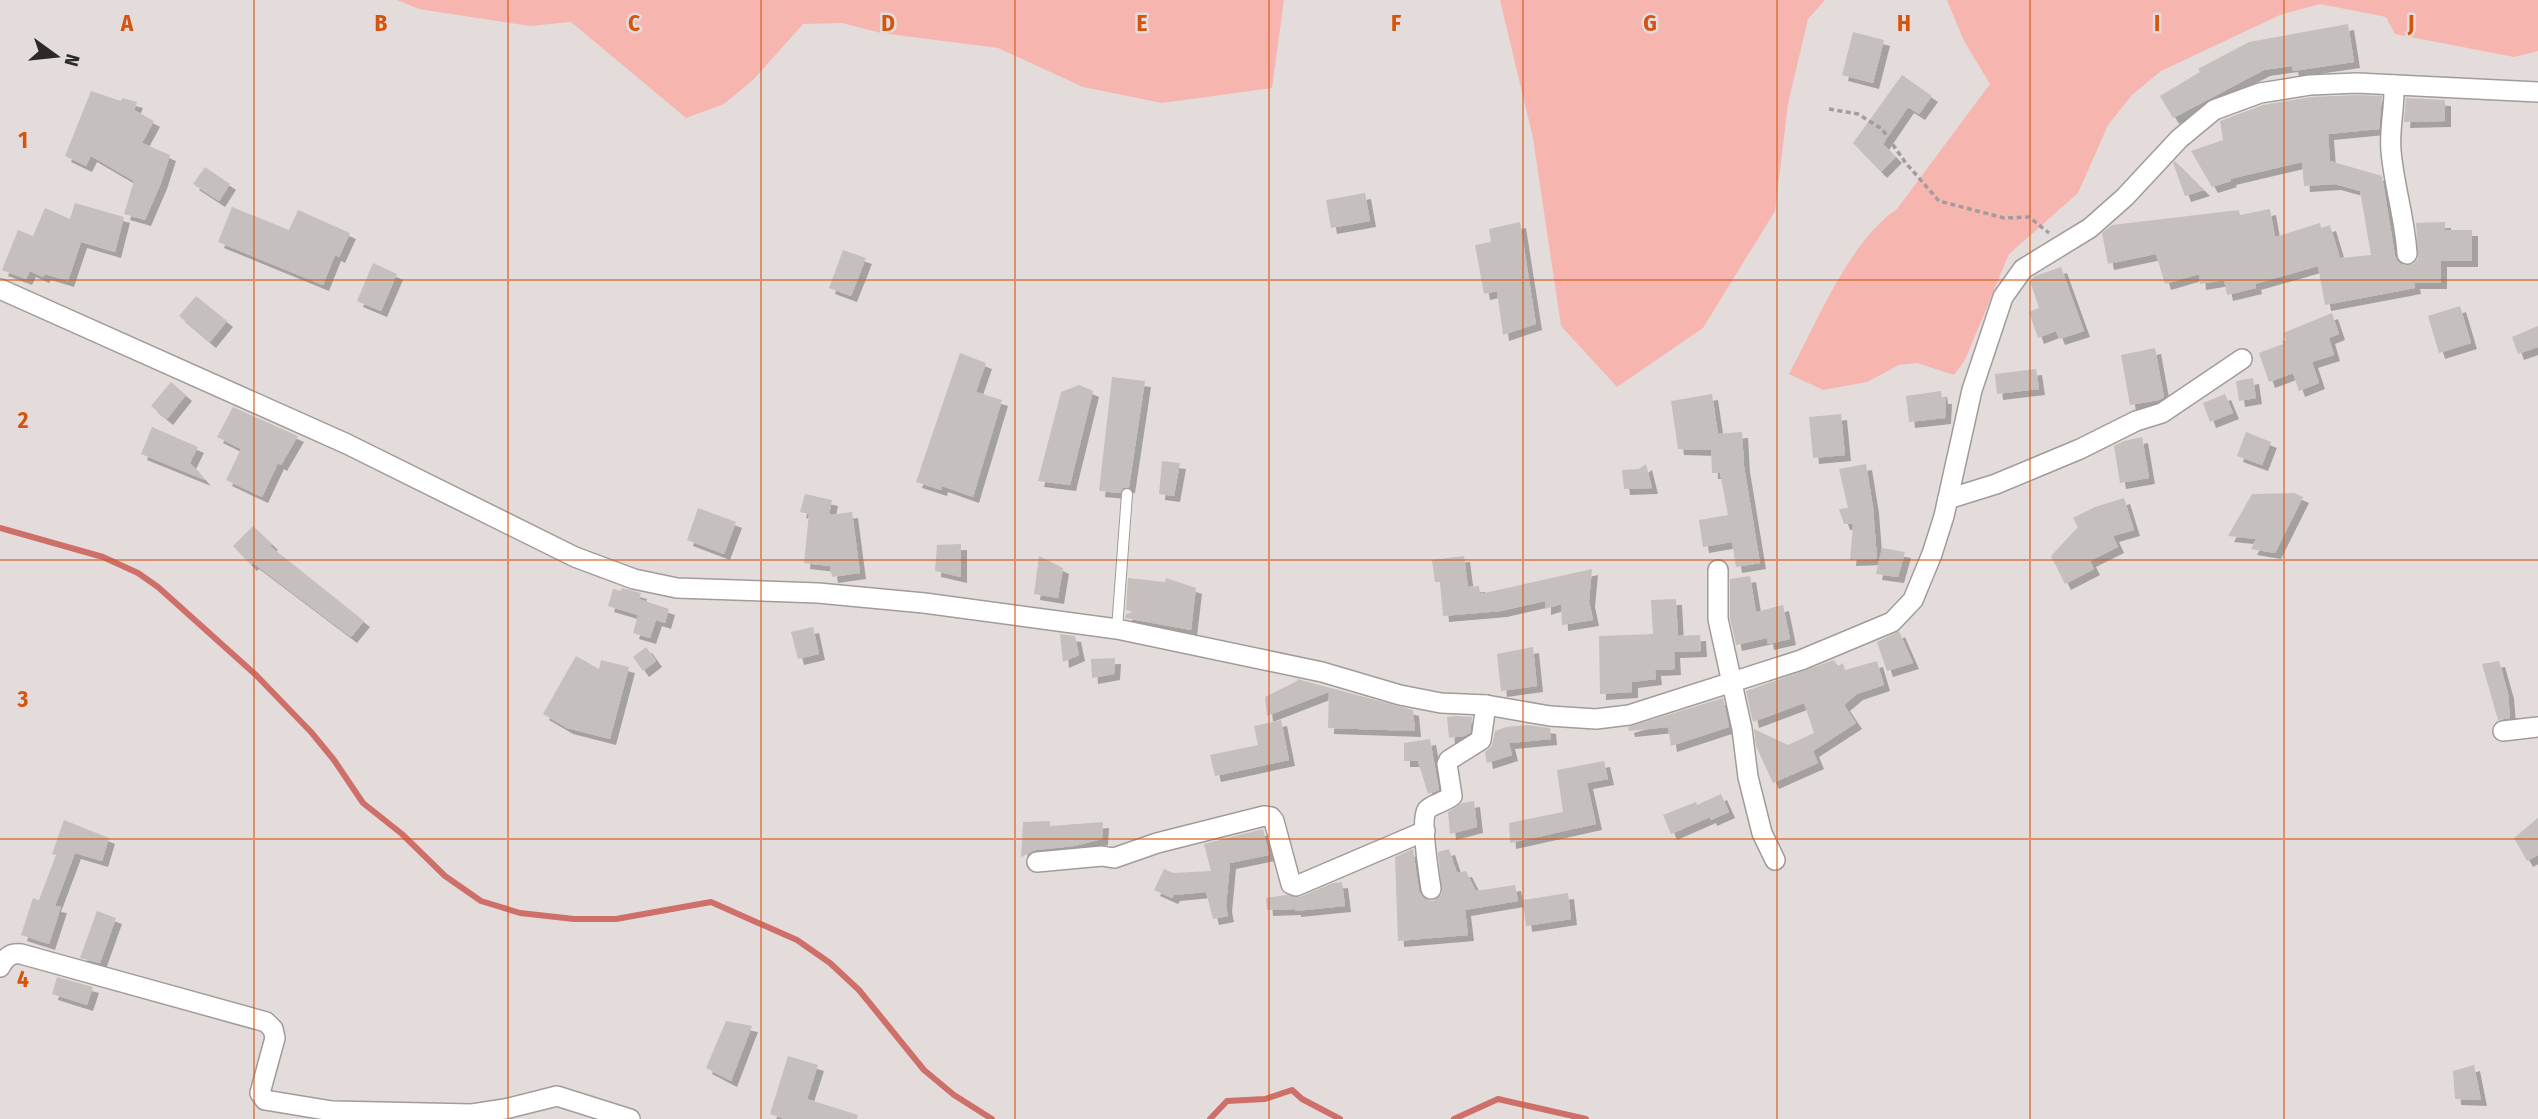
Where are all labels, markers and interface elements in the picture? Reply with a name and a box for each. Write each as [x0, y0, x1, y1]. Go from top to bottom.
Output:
text: A [120, 9, 134, 37]
text: B [375, 9, 388, 37]
text: C [628, 9, 640, 37]
text: D [881, 9, 895, 37]
text: E [1137, 9, 1148, 37]
text: F [1391, 9, 1401, 37]
text: G [1643, 9, 1657, 37]
text: H [1897, 9, 1911, 37]
text: I [2154, 9, 2160, 37]
text: J [2407, 9, 2414, 37]
north arrow [21, 21, 91, 91]
text: N [59, 52, 85, 69]
text: 1 [18, 126, 28, 154]
text: 2 [17, 406, 29, 434]
text: 3 [17, 685, 29, 713]
text: 4 [17, 965, 29, 993]

